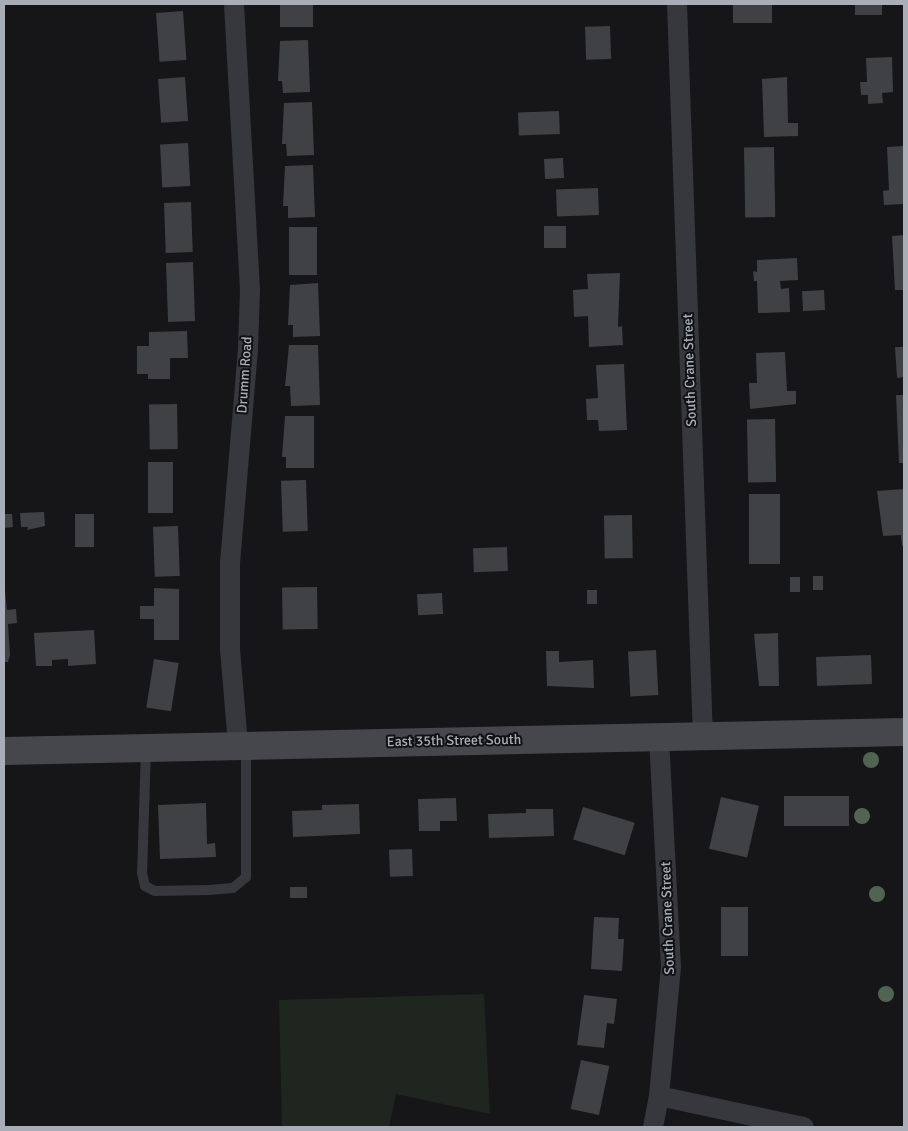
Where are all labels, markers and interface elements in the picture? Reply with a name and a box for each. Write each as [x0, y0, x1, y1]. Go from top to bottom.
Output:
street label: South Crane Street [680, 313, 700, 427]
street label: Drumm Road [234, 336, 256, 414]
street label: East 35th Street South [387, 731, 521, 751]
street label: South Crane Street [658, 861, 678, 975]

